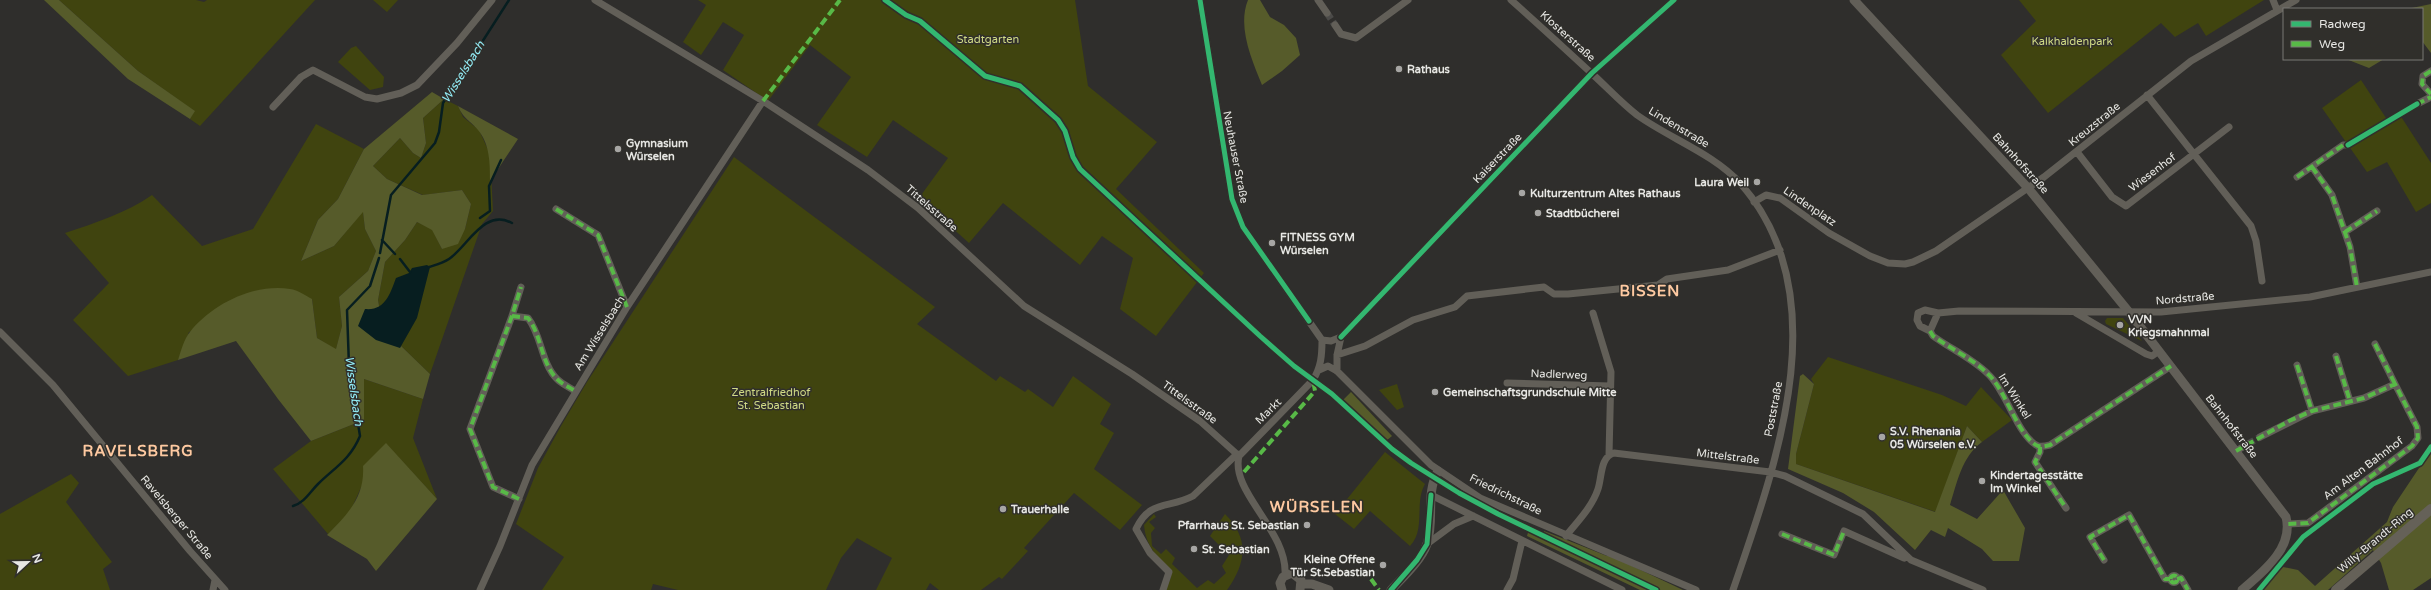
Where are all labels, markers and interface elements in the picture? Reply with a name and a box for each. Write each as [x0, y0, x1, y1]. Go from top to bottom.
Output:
street label: Klosterstraße [1538, 8, 1598, 64]
legend [2283, 8, 2423, 60]
text: Radweg [2319, 17, 2366, 31]
park label: Stadtgarten [957, 33, 1019, 46]
park label: Kalkhaldenpark [2031, 35, 2113, 48]
text: Weg [2319, 37, 2345, 51]
water label: Wisselsbach [438, 38, 488, 105]
place label: Rathaus [1407, 63, 1451, 76]
marker: Rathaus [1394, 64, 1404, 74]
street label: Kreuzstraße [2066, 100, 2123, 149]
street label: Lindenstraße [1646, 104, 1711, 151]
street label: Neuhauser Straße [1220, 110, 1251, 204]
street label: Bahnhofstraße [1990, 130, 2051, 196]
street label: Kaiserstraße [1470, 131, 1525, 186]
place label: Gymnasium Würselen [626, 137, 688, 163]
marker: Gymnasium Würselen [613, 144, 623, 154]
street label: Wiesenhof [2126, 150, 2179, 194]
place label: Laura Weil [1694, 176, 1749, 189]
marker: Laura Weil [1752, 177, 1762, 187]
street label: Tittelsstraße [903, 182, 960, 234]
street label: Lindenplatz [1781, 184, 1839, 229]
place label: Kulturzentrum Altes Rathaus [1530, 187, 1681, 200]
marker: Kulturzentrum Altes Rathaus [1517, 188, 1527, 198]
place label: Stadtbücherei [1546, 207, 1620, 220]
marker: Stadtbücherei [1533, 208, 1543, 218]
place label: FITNESS GYM Würselen [1280, 231, 1355, 257]
marker: FITNESS GYM Würselen [1267, 238, 1277, 248]
district label: BISSEN [1620, 282, 1680, 300]
street label: Nordstraße [2155, 289, 2215, 308]
street label: Am Wisselsbach [571, 294, 628, 373]
place label: VVN Kriegsmahnmal [2128, 313, 2210, 340]
marker: VVN Kriegsmahnmal [2115, 320, 2125, 330]
water label: Wisselsbach [342, 355, 366, 427]
street label: Nadlerweg [1530, 367, 1588, 382]
street label: Im Winkel [1995, 371, 2034, 421]
street label: Tittelsstraße [1160, 378, 1220, 427]
street label: Poststraße [1762, 380, 1785, 438]
park label: Zentralfriedhof St. Sebastian [731, 386, 811, 412]
place label: Gemeinschaftsgrundschule Mitte [1443, 386, 1617, 400]
marker: Gemeinschaftsgrundschule Mitte [1430, 387, 1440, 397]
street label: Bahnhofstraße [2203, 392, 2261, 461]
street label: Markt [1253, 396, 1284, 427]
place label: S.V. Rhenania 05 Würselen e.V. [1890, 425, 1977, 451]
marker: S.V. Rhenania 05 Würselen e.V. [1877, 432, 1887, 442]
street label: Am Alten Bahnhof [2321, 434, 2406, 503]
district label: RAVELSBERG [82, 442, 194, 460]
street label: Mittelstraße [1696, 446, 1760, 467]
place label: Kindertagesstätte Im Winkel [1990, 469, 2084, 495]
street label: Friedrichstraße [1468, 471, 1544, 518]
street label: Ravelsberger Straße [138, 473, 215, 562]
marker: Kindertagesstätte Im Winkel [1977, 476, 1987, 486]
district label: WÜRSELEN [1270, 498, 1364, 516]
place label: Trauerhalle [1010, 503, 1070, 516]
marker: Trauerhalle [998, 504, 1008, 514]
street label: Willy-Brandt-Ring [2335, 505, 2416, 576]
place label: Pfarrhaus St. Sebastian [1178, 519, 1299, 532]
marker: Pfarrhaus St. Sebastian [1302, 520, 1312, 530]
north arrow [8, 542, 48, 582]
place label: St. Sebastian [1202, 543, 1270, 556]
marker: St. Sebastian [1189, 544, 1199, 554]
text: N [29, 552, 44, 565]
place label: Kleine Offene Tür St.Sebastian [1289, 553, 1376, 579]
marker: Kleine Offene Tür St.Sebastian [1378, 560, 1388, 570]

